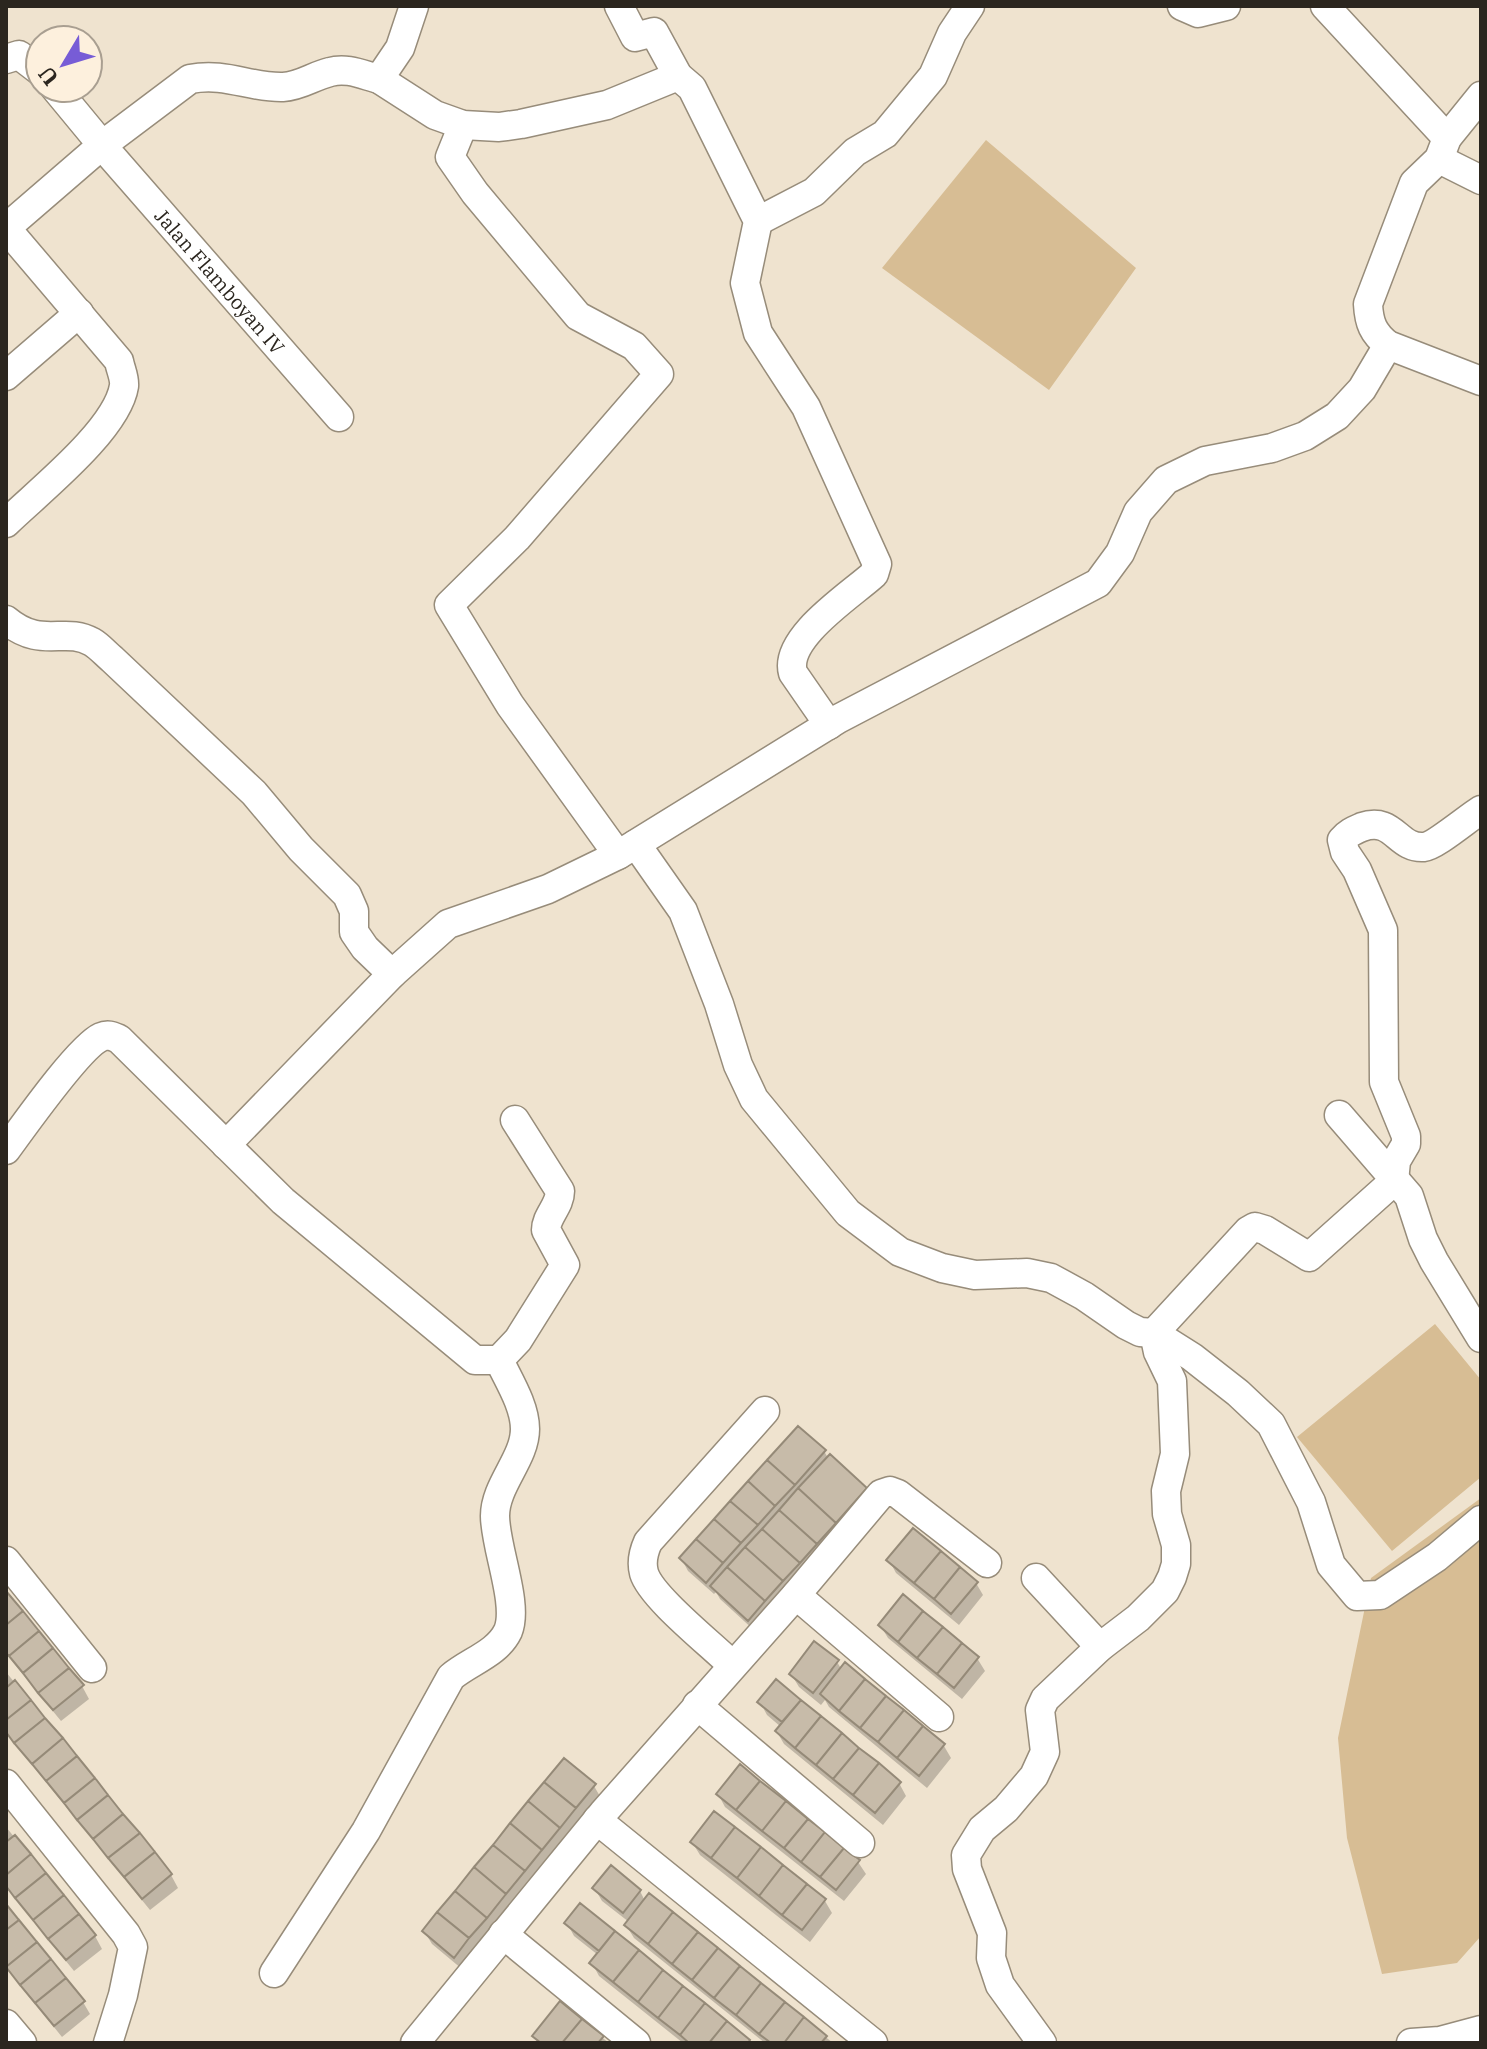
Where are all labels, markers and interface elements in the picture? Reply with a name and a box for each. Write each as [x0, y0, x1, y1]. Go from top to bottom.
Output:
north arrow [24, 24, 104, 104]
text: U [31, 61, 64, 92]
street label: Jalan Flamboyan IV [149, 202, 291, 360]

